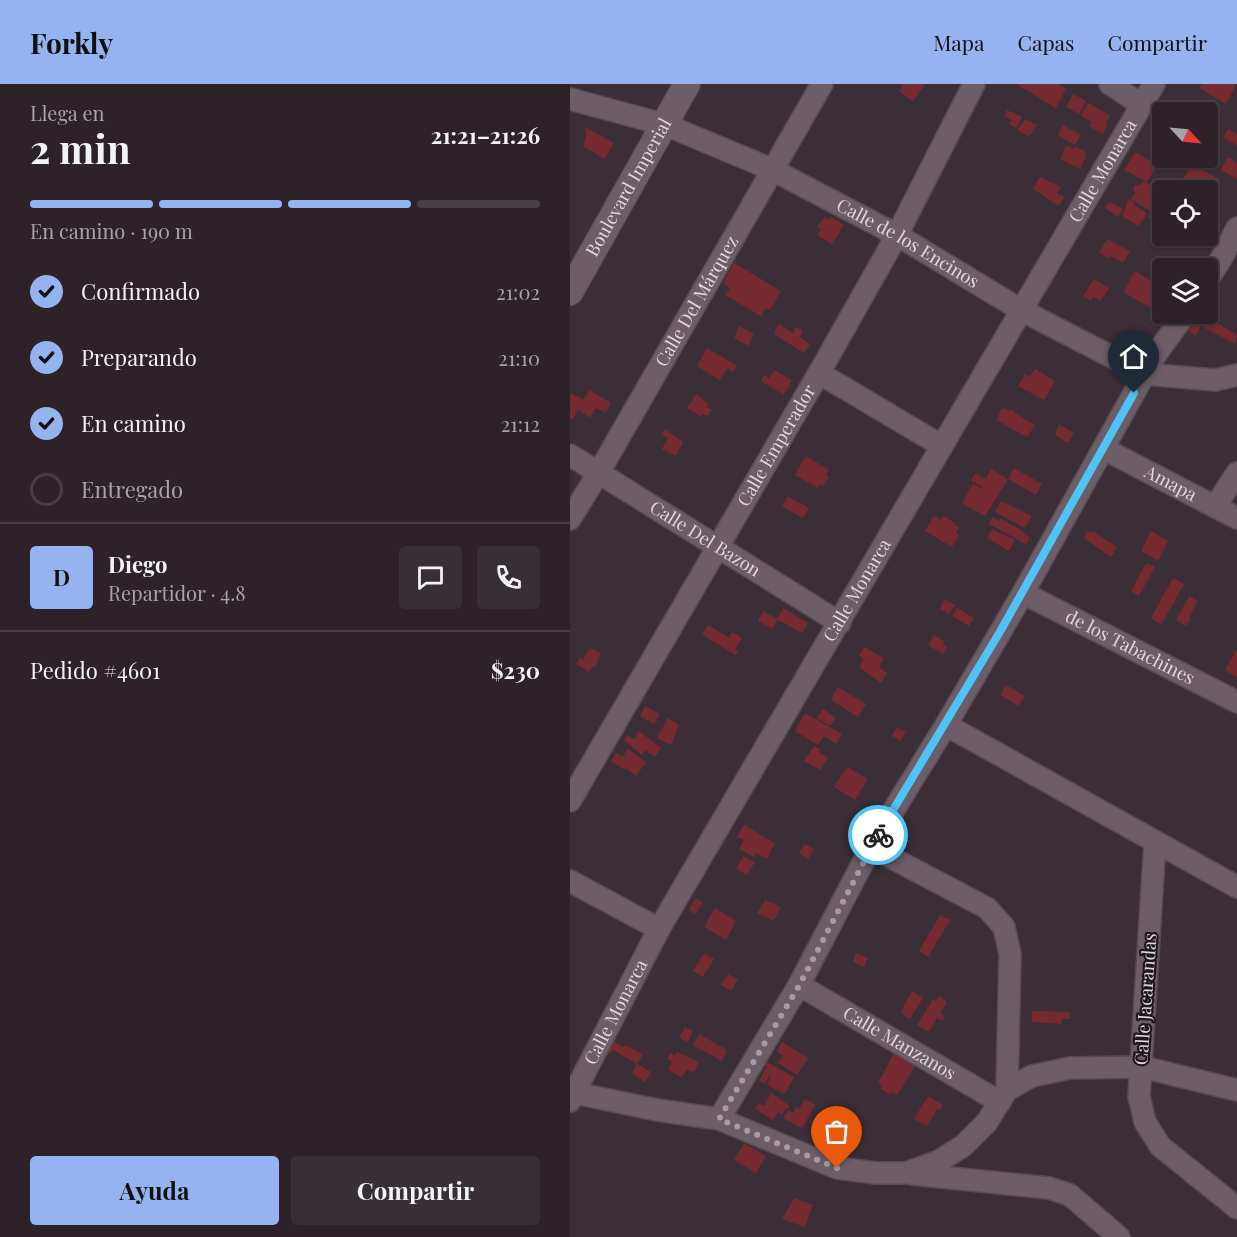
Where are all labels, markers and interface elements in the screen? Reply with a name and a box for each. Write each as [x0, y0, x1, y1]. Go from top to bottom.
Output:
text: Forkly [30, 24, 113, 61]
text: Mapa [933, 28, 985, 56]
text: Capas [1018, 28, 1074, 56]
text: Compartir [1107, 28, 1207, 56]
text: Llega en [30, 99, 105, 126]
north arrow [1152, 102, 1218, 168]
map controls [1152, 102, 1218, 324]
street label: Boulevard Imperial [580, 114, 676, 260]
street label: Calle Monarca [1063, 115, 1142, 226]
text: 21:21–21:26 [431, 120, 540, 150]
text: 2 min [30, 122, 131, 174]
button: locate [1152, 180, 1218, 246]
street label: Calle de los Encinos [833, 193, 984, 293]
text: En camino · 190 m [30, 217, 193, 244]
street label: Calle Del Márquez [649, 231, 743, 371]
button: layers [1152, 258, 1218, 324]
icon: check [30, 275, 63, 308]
text: Confirmado [81, 276, 200, 306]
text: 21:02 [496, 278, 540, 305]
pin [1108, 331, 1159, 393]
icon: home [1117, 340, 1150, 373]
icon: check [30, 341, 63, 374]
text: Preparando [81, 342, 197, 372]
text: 21:10 [498, 344, 540, 371]
street label: Calle Emperador [731, 380, 821, 510]
icon: check [30, 407, 63, 440]
text: En camino [81, 408, 186, 438]
text: 21:12 [501, 410, 540, 437]
street label: Amapa [1140, 459, 1201, 506]
text: Entregado [81, 474, 183, 504]
street label: Calle Del Bazon [646, 495, 766, 582]
street label: Calle Monarca [817, 534, 896, 646]
button: chat [399, 546, 462, 609]
button: phone [477, 546, 540, 609]
text: Diego [108, 549, 167, 579]
text: D [53, 562, 70, 592]
text: Repartidor · 4.8 [108, 579, 246, 606]
street label: de los Tabachines [1062, 604, 1199, 689]
text: Pedido #4601 [30, 655, 160, 685]
text: $230 [491, 655, 540, 685]
courier [848, 805, 908, 865]
icon: bike [862, 819, 895, 852]
street label: Calle Jacarandas [1128, 932, 1162, 1066]
street label: Calle Monarca [578, 955, 652, 1068]
street label: Calle Manzanos [839, 1000, 961, 1085]
pin [811, 1106, 862, 1168]
icon: bag [820, 1115, 853, 1148]
button: Ayuda [30, 1156, 279, 1225]
button: Compartir [291, 1156, 540, 1225]

